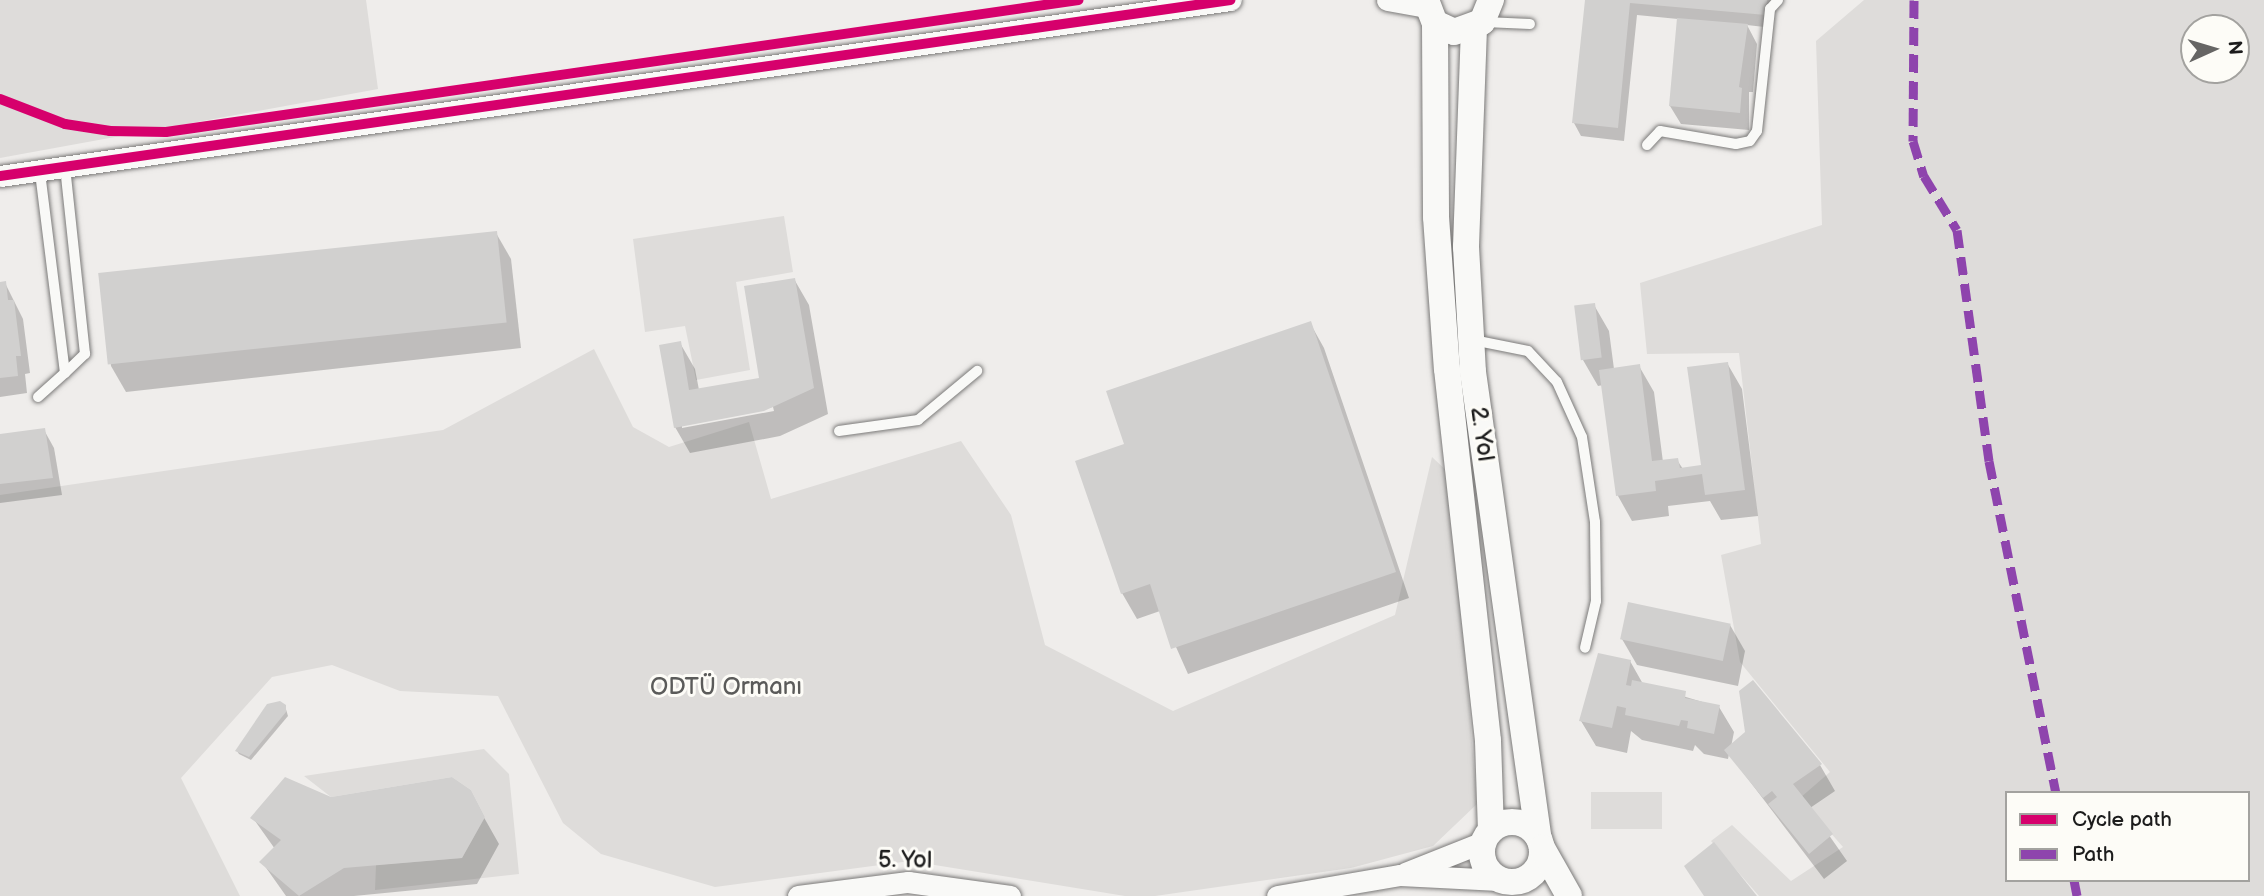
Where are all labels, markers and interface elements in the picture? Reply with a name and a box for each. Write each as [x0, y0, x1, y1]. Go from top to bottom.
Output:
north arrow [2180, 14, 2250, 84]
text: N [2222, 40, 2246, 56]
street label: 2. Yol [1464, 404, 1500, 464]
park label: ODTÜ Ormanı [650, 673, 802, 701]
legend [2005, 791, 2250, 882]
text: Cycle path [2072, 807, 2172, 832]
text: Path [2072, 842, 2114, 867]
street label: 5. Yol [877, 845, 933, 875]

